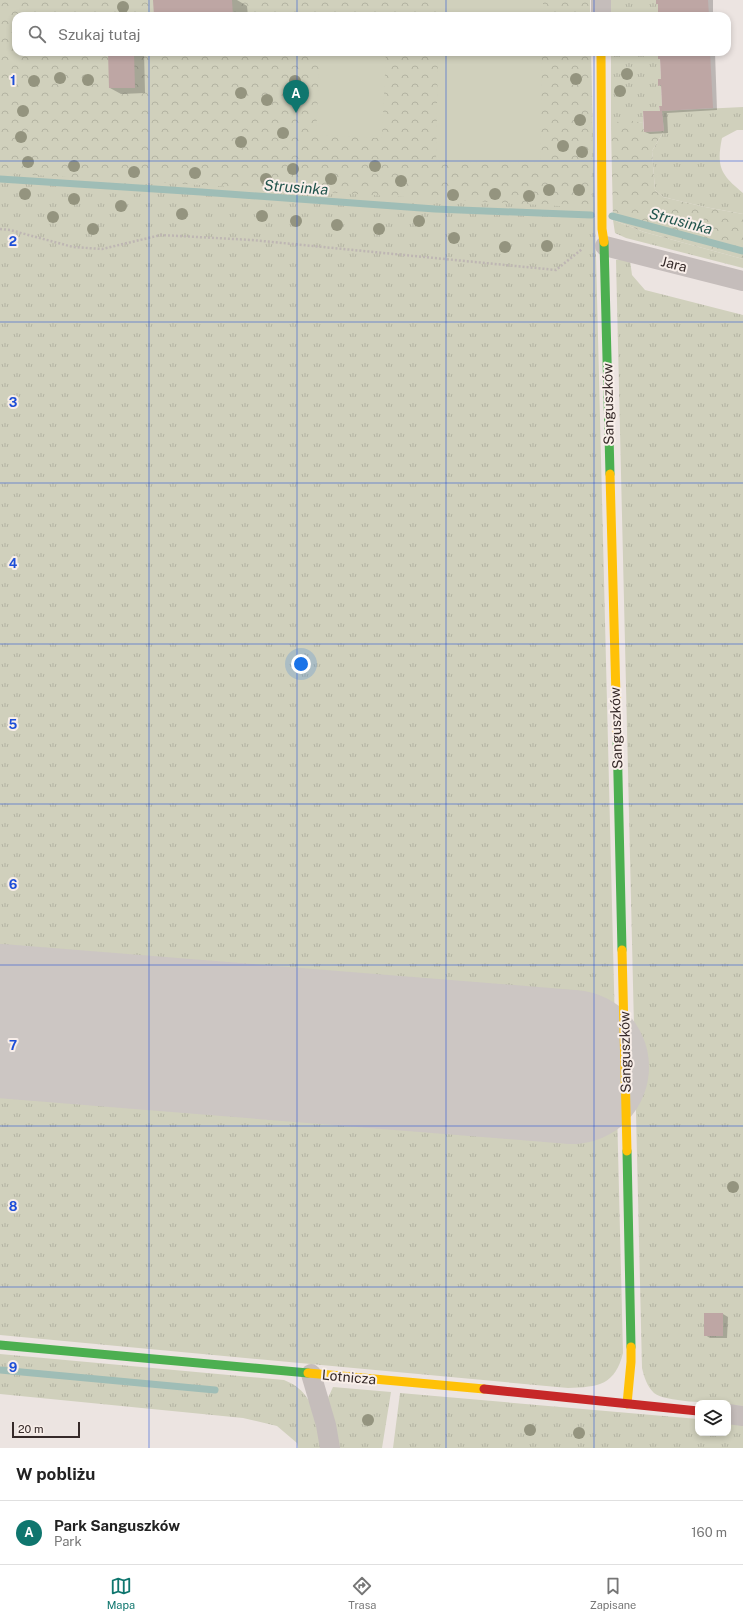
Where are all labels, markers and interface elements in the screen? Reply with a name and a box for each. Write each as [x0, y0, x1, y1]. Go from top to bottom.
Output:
search box [12, 12, 731, 56]
icon: search [26, 23, 48, 45]
text: Szukaj tutaj [58, 26, 141, 43]
text: 1 [10, 73, 16, 88]
pin: A [283, 80, 309, 113]
water label: Strusinka [263, 176, 329, 198]
water label: Strusinka [648, 204, 714, 238]
text: 2 [9, 234, 17, 249]
street label: Jara [659, 253, 689, 275]
street label: Sanguszków [599, 363, 617, 445]
text: 3 [9, 395, 18, 410]
text: 4 [9, 556, 18, 571]
your location [291, 654, 311, 674]
street label: Sanguszków [607, 687, 625, 769]
text: 5 [9, 717, 18, 732]
text: 6 [9, 877, 18, 892]
street label: Sanguszków [616, 1011, 634, 1093]
text: 7 [9, 1038, 17, 1053]
text: 8 [9, 1199, 18, 1214]
text: 9 [9, 1360, 17, 1375]
street label: Lotnicza [321, 1367, 377, 1387]
map controls [695, 1400, 731, 1436]
button: layers [695, 1400, 731, 1436]
scale bar [12, 1420, 80, 1439]
text: 20 m [18, 1423, 43, 1435]
text: W pobliżu [16, 1464, 95, 1484]
text: Park Sanguszków [54, 1517, 180, 1534]
text: A [24, 1525, 34, 1540]
text: 160 m [691, 1525, 727, 1540]
text: Park [54, 1534, 82, 1549]
tab: Mapa [107, 1575, 135, 1611]
tab: Trasa [348, 1575, 376, 1611]
tab: Zapisane [590, 1575, 636, 1611]

